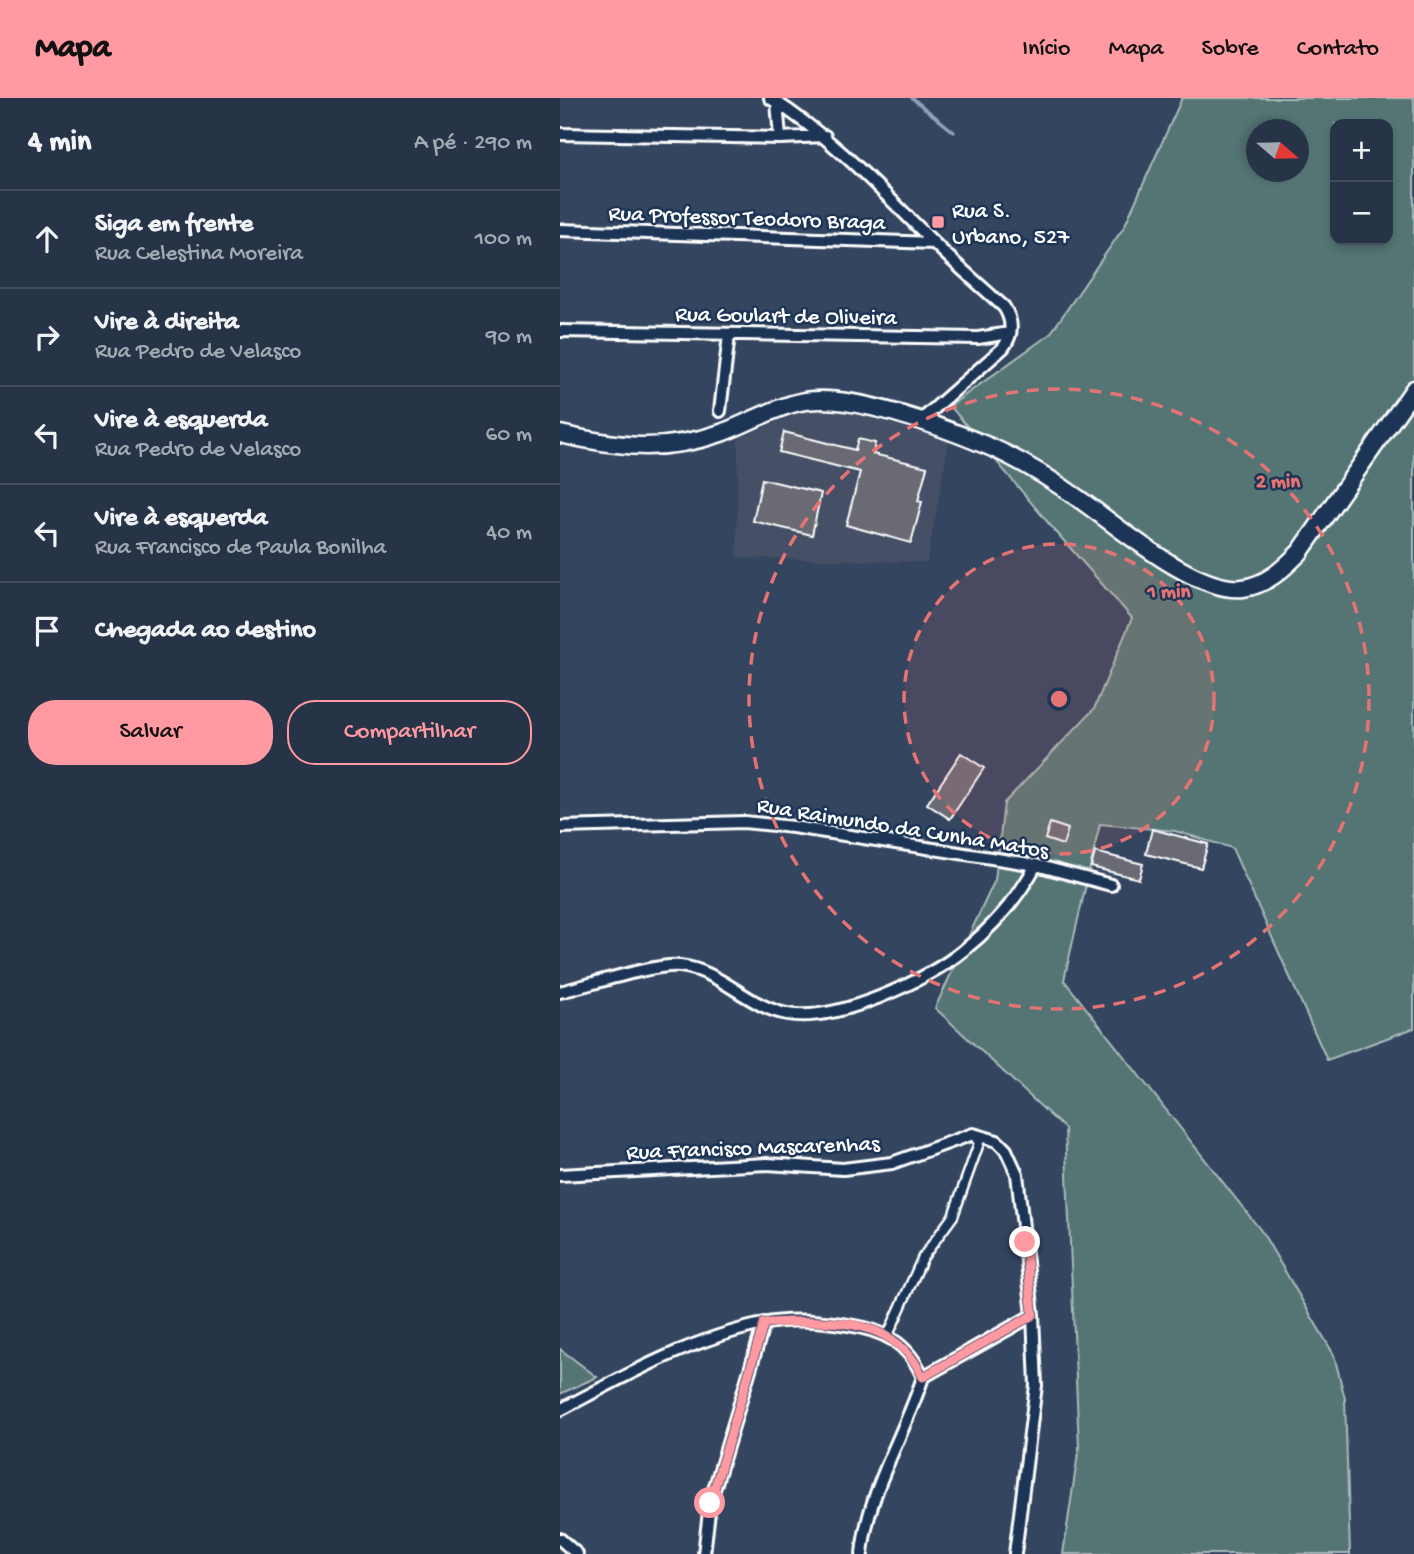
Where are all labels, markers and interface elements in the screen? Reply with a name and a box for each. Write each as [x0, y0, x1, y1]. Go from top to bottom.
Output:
text: Mapa [35, 30, 111, 68]
text: Início [1022, 35, 1070, 64]
text: Mapa [1108, 35, 1164, 64]
text: Sobre [1202, 35, 1259, 64]
text: Contato [1297, 35, 1379, 64]
north arrow [1246, 119, 1309, 182]
map controls [1330, 119, 1393, 245]
button: + [1330, 119, 1393, 182]
text: 4 min [28, 126, 91, 161]
text: A pé · 290 m [414, 130, 532, 157]
button: − [1330, 182, 1393, 245]
place label: Rua S. Urbano, 527 [952, 199, 1070, 252]
street label: Rua Professor Teodoro Braga [608, 201, 887, 238]
text: Siga em frente [95, 210, 253, 241]
marker: Rua S. Urbano, 527 [930, 214, 946, 230]
icon: ahead [28, 220, 66, 258]
text: 100 m [475, 226, 532, 253]
text: Rua Celestina Moreira [95, 241, 303, 268]
street label: Rua Goulart de Oliveira [675, 302, 898, 333]
text: Vire à direita [95, 308, 239, 339]
icon: right [28, 318, 66, 356]
text: 90 m [486, 324, 532, 351]
text: Rua Pedro de Velasco [95, 339, 301, 366]
text: Vire à esquerda [95, 406, 268, 437]
icon: left [28, 416, 66, 454]
text: 60 m [486, 422, 532, 449]
text: Rua Pedro de Velasco [95, 437, 301, 464]
text: 2 min [1256, 471, 1301, 496]
text: Vire à esquerda [95, 504, 268, 535]
icon: left [28, 514, 66, 552]
text: 40 m [486, 520, 532, 547]
text: Rua Francisco de Paula Bonilha [95, 535, 386, 562]
text: 1 min [1147, 581, 1191, 606]
icon: arrive [28, 612, 66, 650]
text: Chegada ao destino [95, 616, 316, 647]
centre of rings [1047, 687, 1071, 711]
button: Salvar [28, 700, 273, 765]
button: Compartilhar [287, 700, 532, 765]
street label: Rua Raimundo da Cunha Matos [755, 793, 1051, 866]
street label: Rua Francisco Mascarenhas [626, 1132, 881, 1167]
route end [1009, 1226, 1040, 1257]
route start [694, 1487, 725, 1518]

